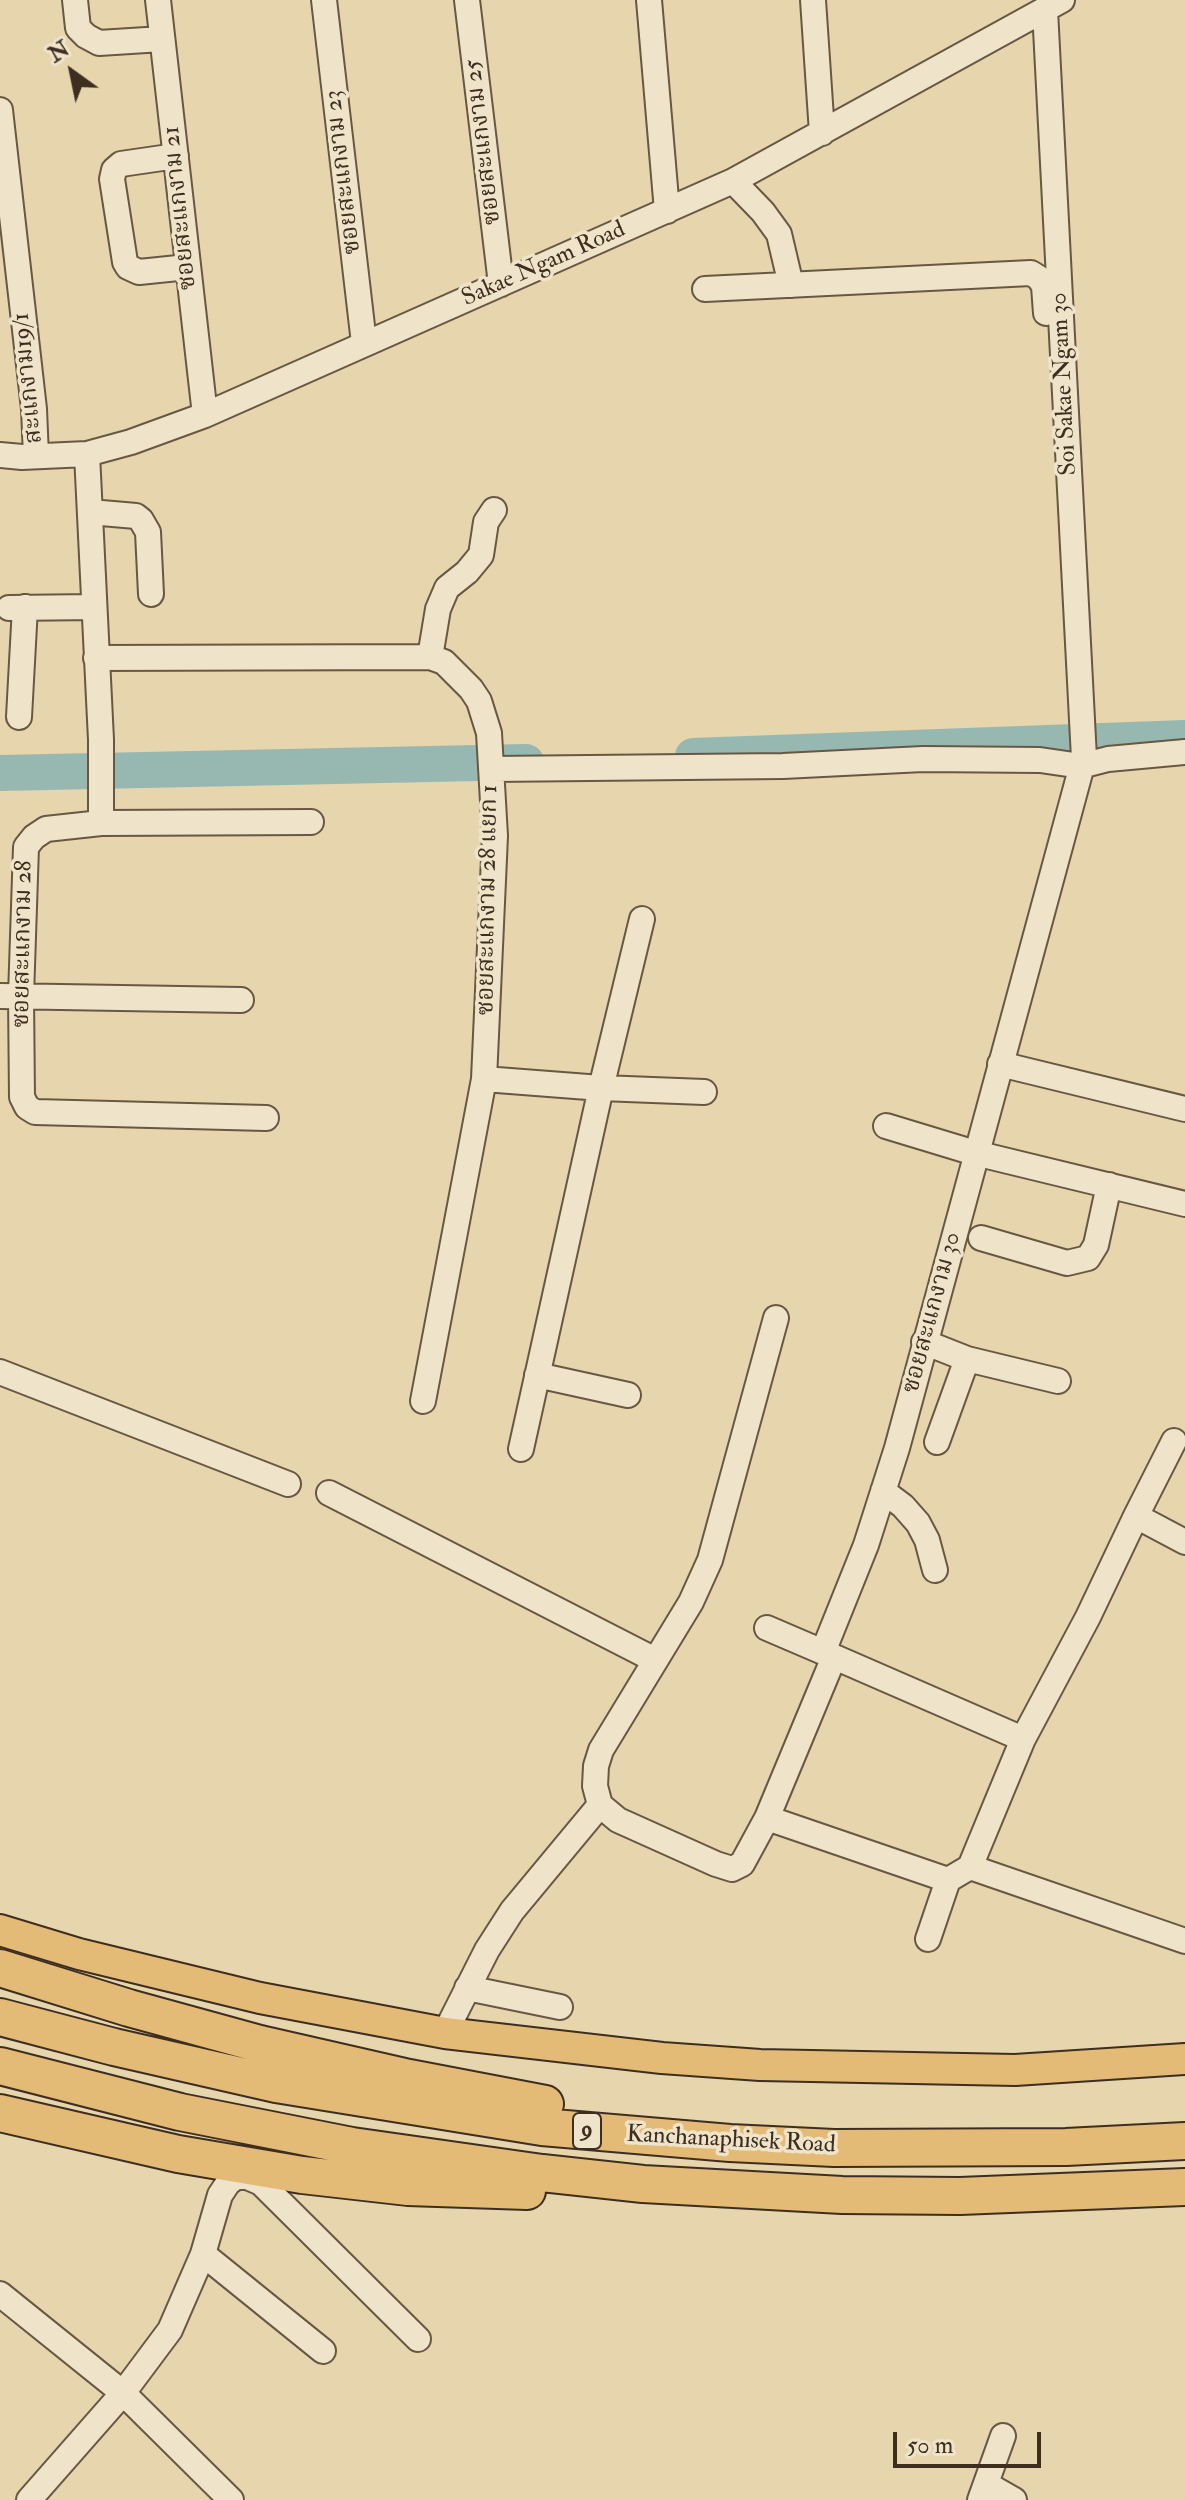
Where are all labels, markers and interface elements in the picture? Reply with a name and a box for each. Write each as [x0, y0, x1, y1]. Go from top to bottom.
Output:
north arrow [32, 32, 112, 112]
text: N [43, 35, 75, 69]
street label: ซอยสะแกงาม 25 [460, 58, 508, 226]
street label: ซอยสะแกงาม 23 [320, 88, 368, 256]
street label: ซอยสะแกงาม 21 [158, 125, 204, 291]
street label: Sakae Ngam Road [458, 216, 630, 314]
street label: Soi Sakae Ngam 30 [1046, 292, 1084, 476]
street label: สะแกงาม19/1 [8, 311, 50, 445]
street label: ซอยสะแกงาม 28 แยก 1 [473, 784, 505, 1016]
street label: ซอยสะแกงาม 28 [8, 860, 40, 1028]
street label: ซอยสะแกงาม 30 [898, 1229, 968, 1397]
road number: 9 [573, 2113, 601, 2149]
street label: Kanchanaphisek Road [626, 2121, 836, 2161]
scale bar [897, 2416, 1045, 2466]
text: 50 m [907, 2430, 953, 2461]

